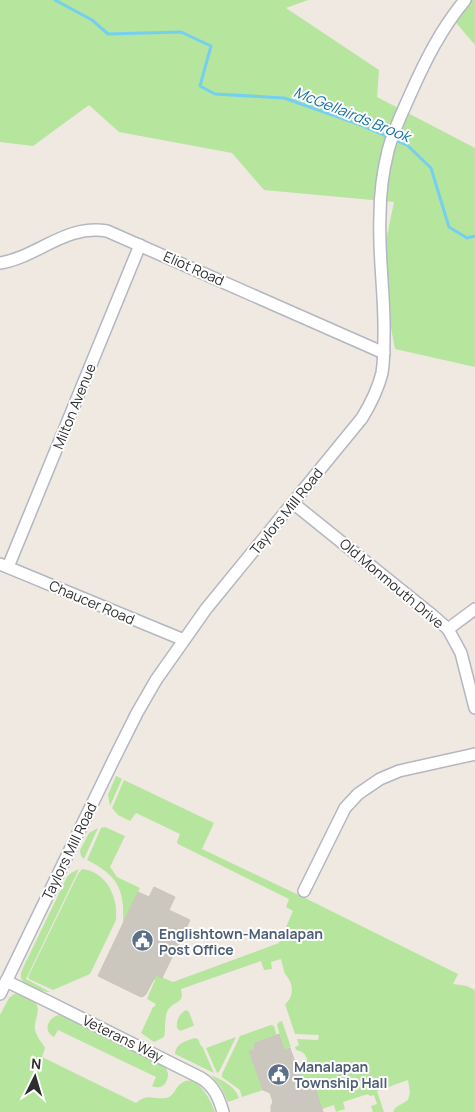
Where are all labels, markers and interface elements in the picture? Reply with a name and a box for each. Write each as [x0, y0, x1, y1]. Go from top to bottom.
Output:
water label: McGellairds Brook [291, 81, 416, 148]
street label: Eliot Road [161, 246, 227, 290]
street label: Milton Avenue [48, 360, 100, 452]
street label: Taylors Mill Road [245, 464, 327, 558]
street label: Old Monmouth Drive [336, 534, 448, 632]
street label: Chaucer Road [46, 575, 138, 629]
street label: Taylors Mill Road [37, 799, 101, 903]
place label: Englishtown-Manalapan Post Office [159, 924, 323, 959]
public building icon: Englishtown-Manalapan Post Office [131, 929, 155, 953]
street label: Veterans Way [79, 1010, 167, 1066]
north arrow [10, 1052, 60, 1102]
text: N [30, 1054, 42, 1073]
place label: Manalapan Township Hall [294, 1057, 387, 1092]
public building icon: Manalapan Township Hall [266, 1062, 290, 1086]

